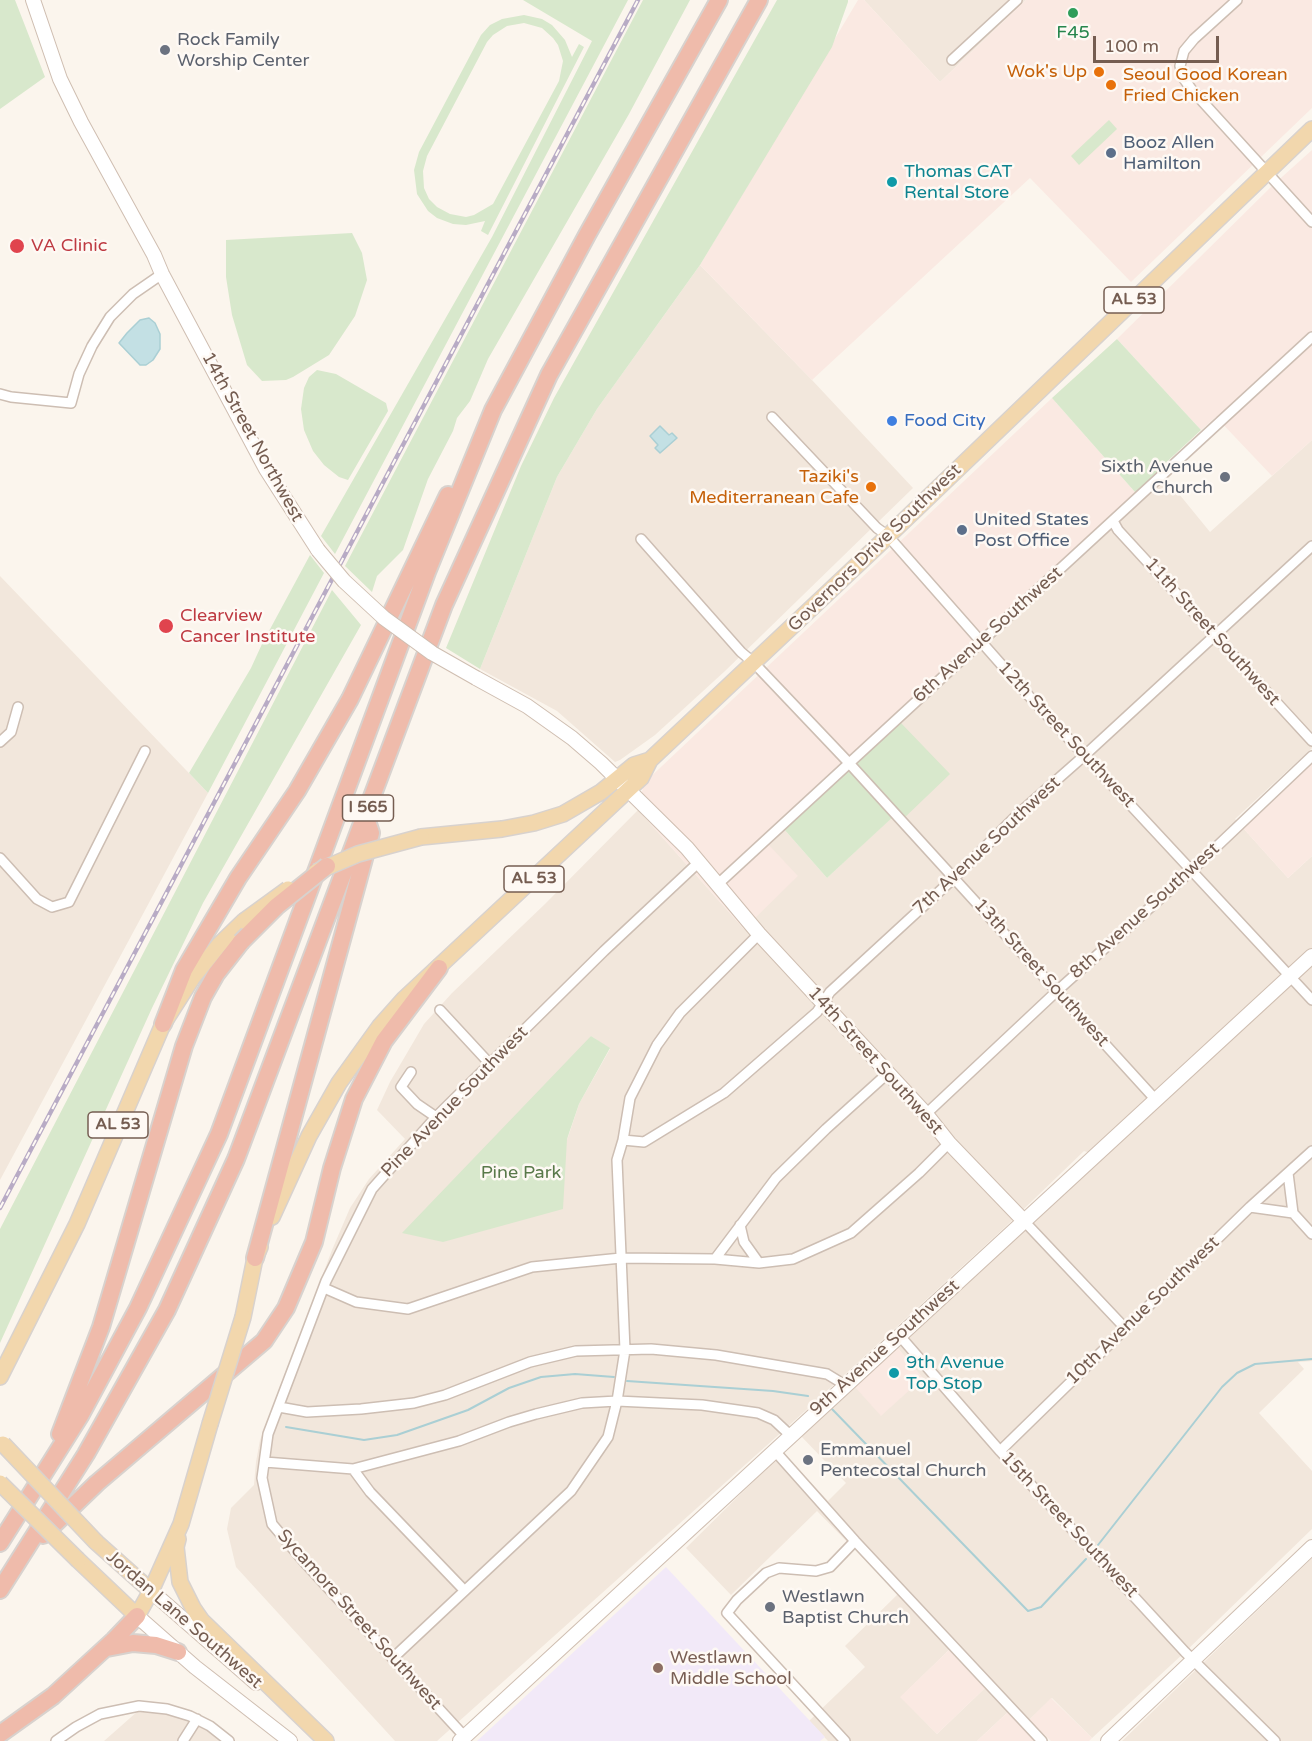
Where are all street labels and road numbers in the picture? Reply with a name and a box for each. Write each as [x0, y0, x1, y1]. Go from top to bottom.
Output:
road number: AL 53 [1104, 287, 1164, 313]
street label: 14th Street Northwest [196, 348, 308, 526]
street label: Governors Drive Southwest [784, 459, 966, 637]
street label: 11th Street Southwest [1140, 554, 1284, 710]
street label: 6th Avenue Southwest [909, 562, 1067, 708]
street label: 12th Street Southwest [993, 658, 1139, 812]
street label: 7th Avenue Southwest [909, 772, 1065, 920]
road number: I 565 [342, 795, 394, 821]
street label: 8th Avenue Southwest [1066, 838, 1224, 984]
road number: AL 53 [504, 866, 564, 892]
street label: 13th Street Southwest [969, 895, 1113, 1051]
street label: 14th Street Southwest [803, 983, 947, 1139]
street label: Pine Avenue Southwest [377, 1022, 533, 1182]
road number: AL 53 [88, 1112, 148, 1138]
street label: 10th Avenue Southwest [1062, 1232, 1224, 1390]
street label: 9th Avenue Southwest [806, 1275, 964, 1421]
street label: 15th Street Southwest [996, 1448, 1142, 1602]
street label: Sycamore Street Southwest [272, 1525, 446, 1715]
street label: Jordan Lane Southwest [102, 1546, 266, 1694]

